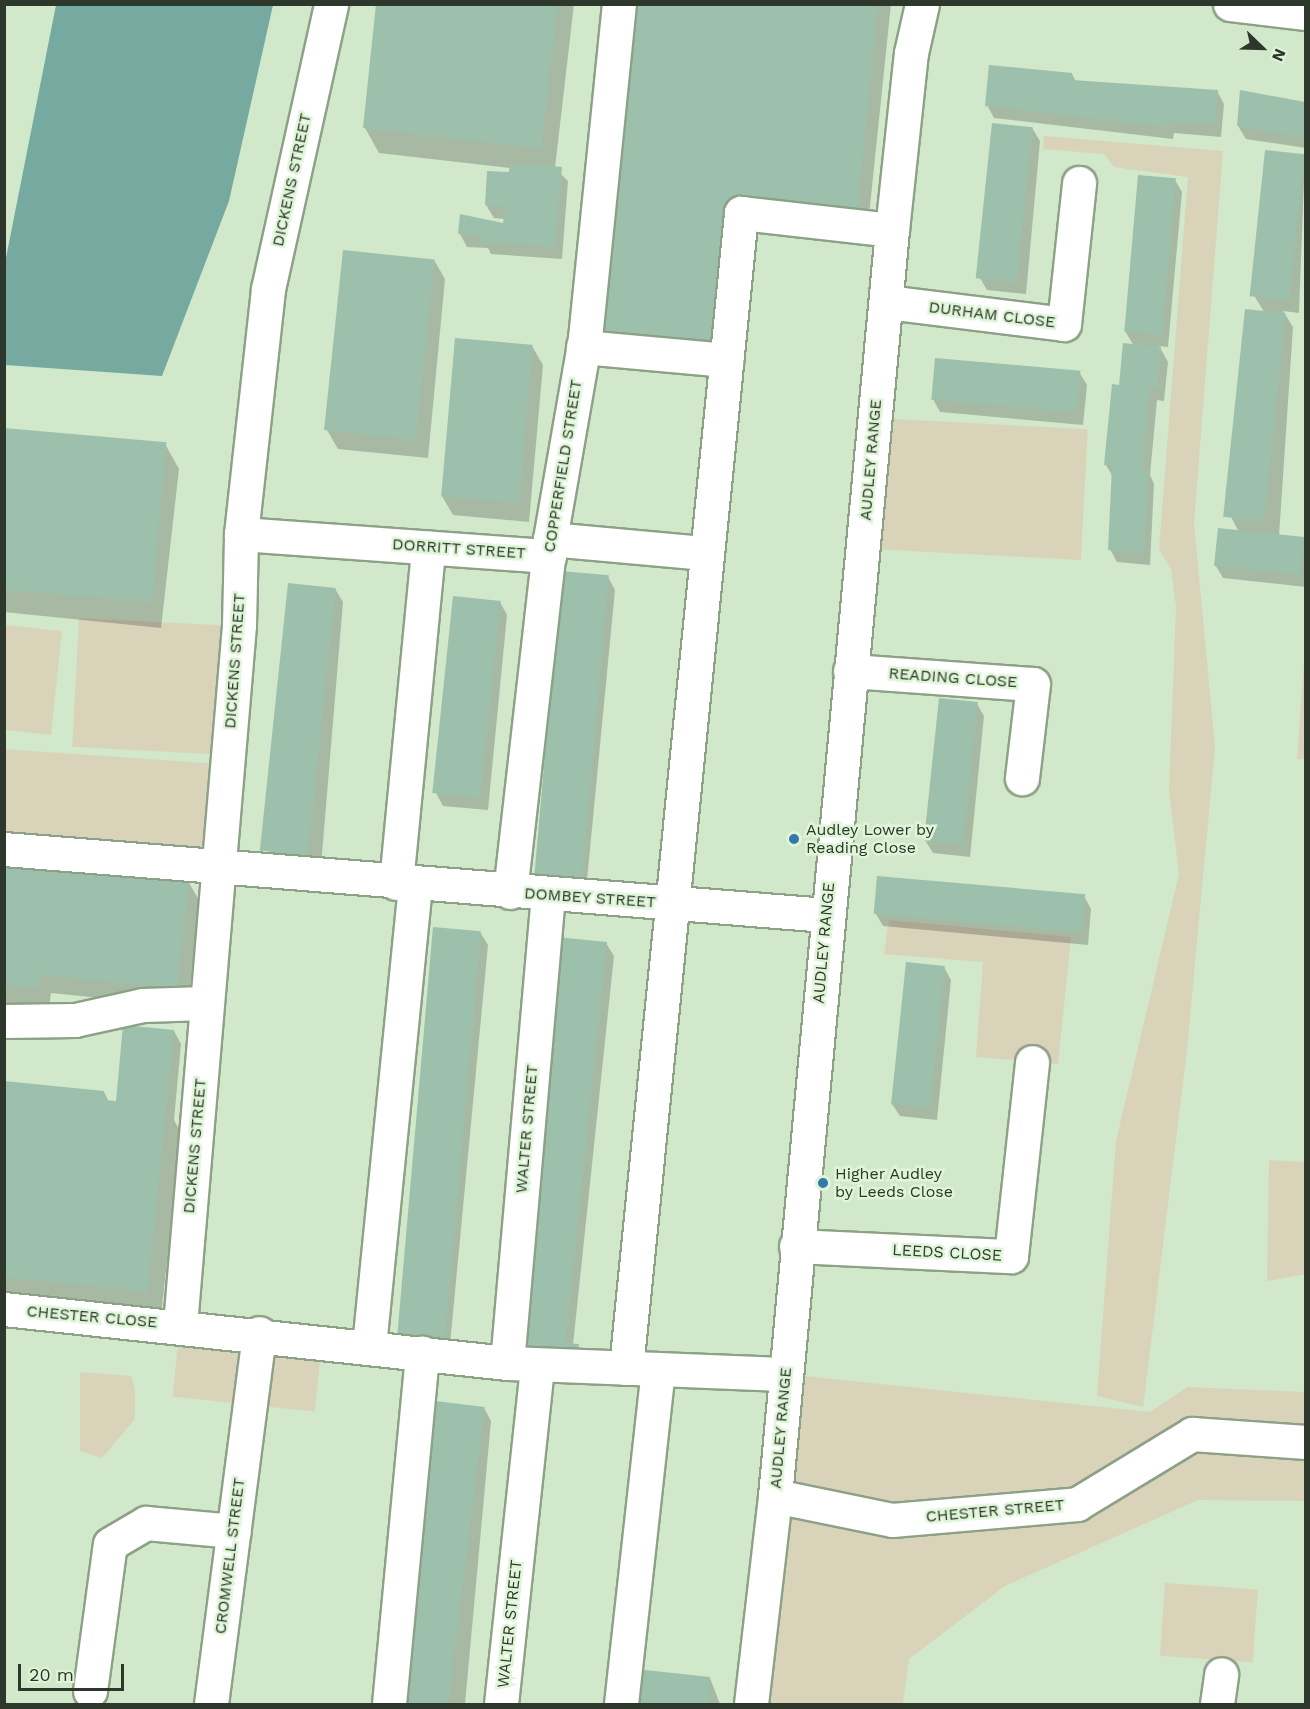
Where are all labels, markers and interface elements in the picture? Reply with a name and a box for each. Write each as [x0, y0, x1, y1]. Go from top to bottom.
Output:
north arrow [1232, 18, 1292, 78]
text: N [1268, 46, 1290, 64]
street label: DICKENS STREET [269, 112, 315, 248]
street label: DURHAM CLOSE [928, 298, 1056, 332]
street label: COPPERFIELD STREET [540, 378, 586, 554]
street label: AUDLEY RANGE [856, 398, 886, 522]
street label: DORRITT STREET [391, 535, 527, 563]
street label: DICKENS STREET [221, 593, 249, 729]
street label: READING CLOSE [888, 664, 1018, 692]
place label: Audley Lower by Reading Close [806, 820, 935, 858]
marker: Audley Lower by Reading Close [787, 832, 801, 846]
street label: AUDLEY RANGE [809, 881, 839, 1005]
street label: DOMBEY STREET [523, 884, 657, 912]
street label: WALTER STREET [512, 1064, 542, 1194]
street label: DICKENS STREET [180, 1078, 210, 1214]
place label: Higher Audley by Leeds Close [835, 1164, 953, 1202]
marker: Higher Audley by Leeds Close [816, 1176, 830, 1190]
street label: LEEDS CLOSE [892, 1241, 1002, 1265]
street label: CHESTER CLOSE [26, 1302, 158, 1332]
street label: AUDLEY RANGE [766, 1366, 796, 1490]
street label: CROMWELL STREET [211, 1477, 249, 1635]
street label: CHESTER STREET [925, 1495, 1065, 1527]
street label: WALTER STREET [494, 1559, 526, 1689]
scale bar [21, 1652, 128, 1690]
text: 20 m [29, 1664, 74, 1685]

